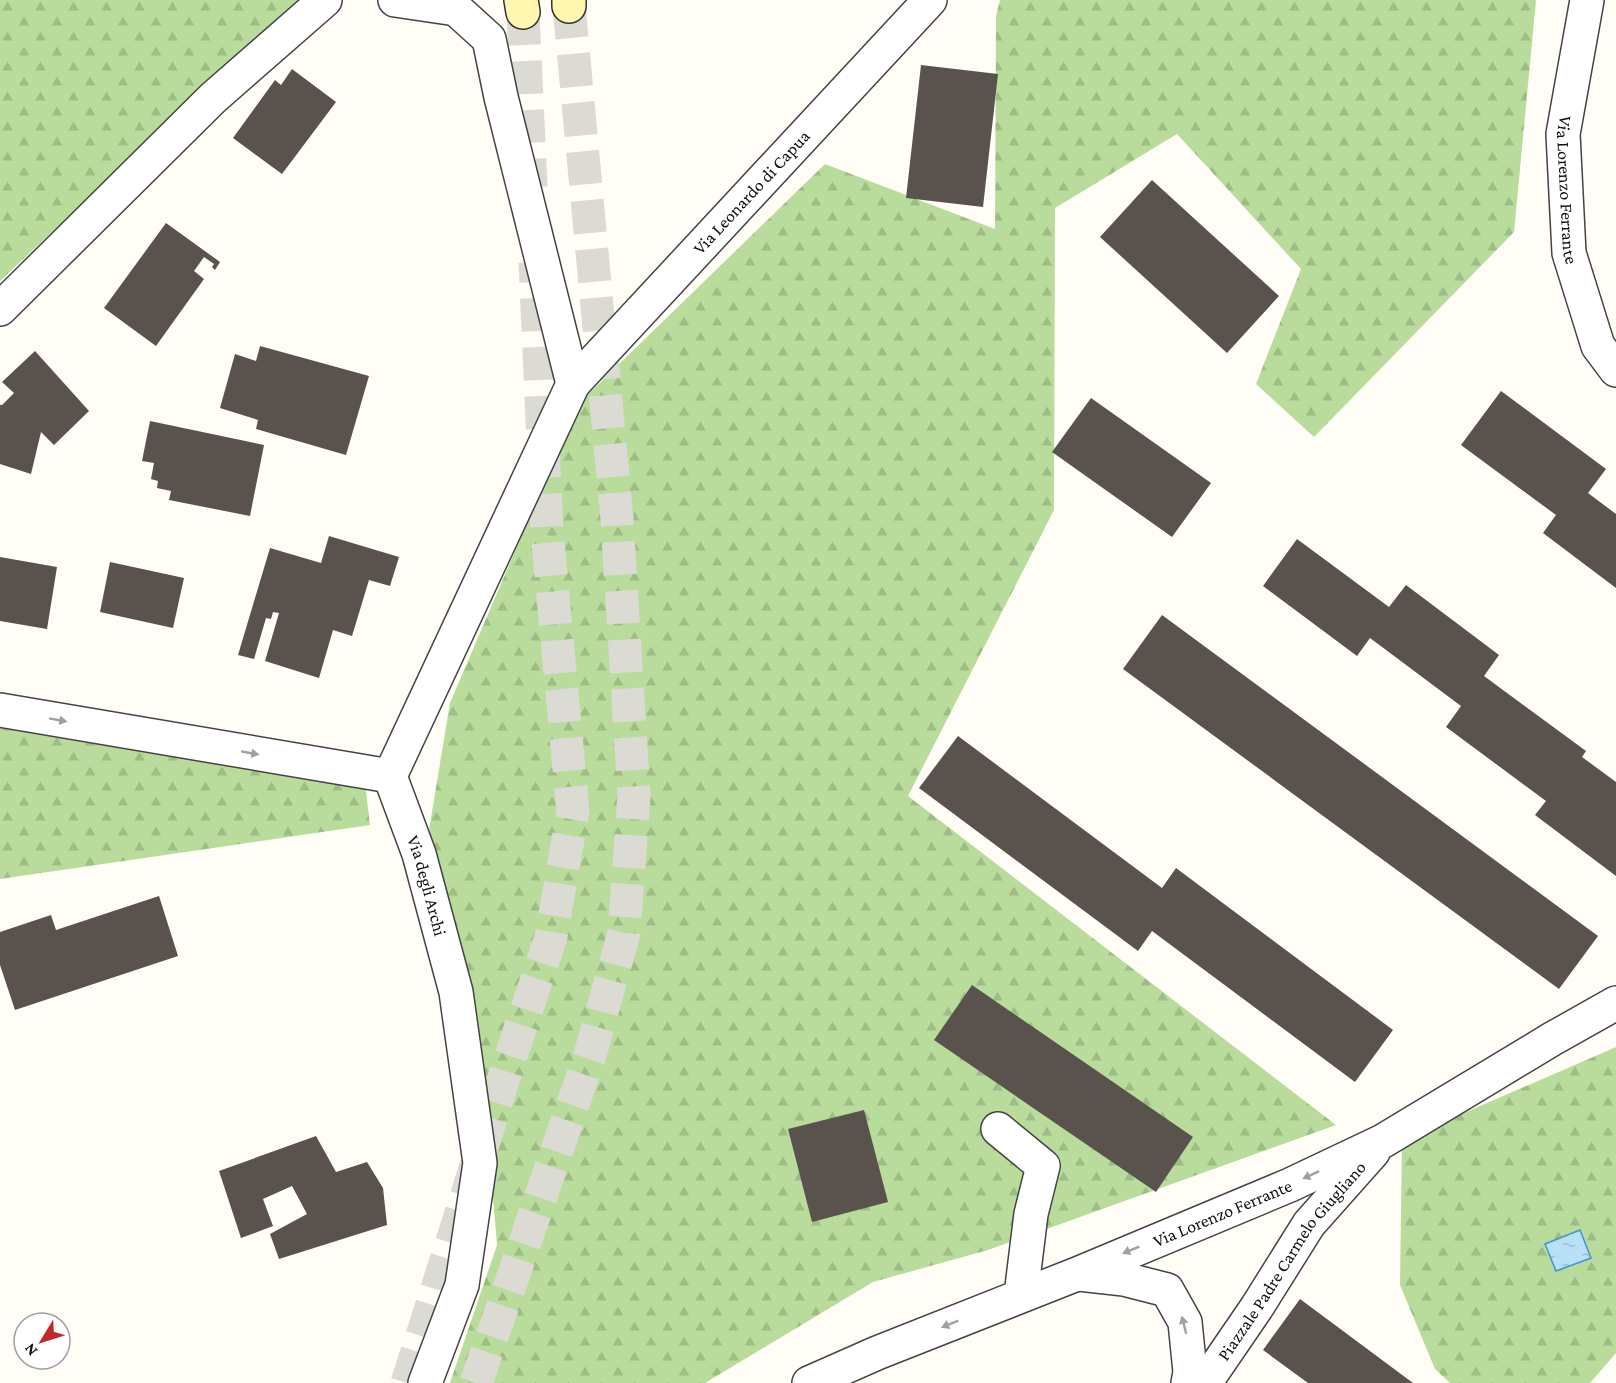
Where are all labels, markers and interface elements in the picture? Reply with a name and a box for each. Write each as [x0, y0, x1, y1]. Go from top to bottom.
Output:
street label: Via Lorenzo Ferrante [1553, 114, 1582, 267]
street label: Via Leonardo di Capua [689, 126, 814, 258]
one-way arrow [48, 716, 67, 725]
one-way arrow [241, 748, 260, 757]
street label: Via degli Archi [403, 833, 451, 938]
street label: Piazzale Padre Carmelo Giugliano [1213, 1157, 1370, 1364]
one-way arrow [1302, 1171, 1319, 1180]
street label: Via Lorenzo Ferrante [1150, 1175, 1295, 1251]
one-way arrow [1122, 1246, 1140, 1256]
north arrow [12, 1311, 72, 1371]
one-way arrow [1178, 1316, 1188, 1334]
one-way arrow [941, 1319, 959, 1329]
text: N [20, 1340, 41, 1359]

